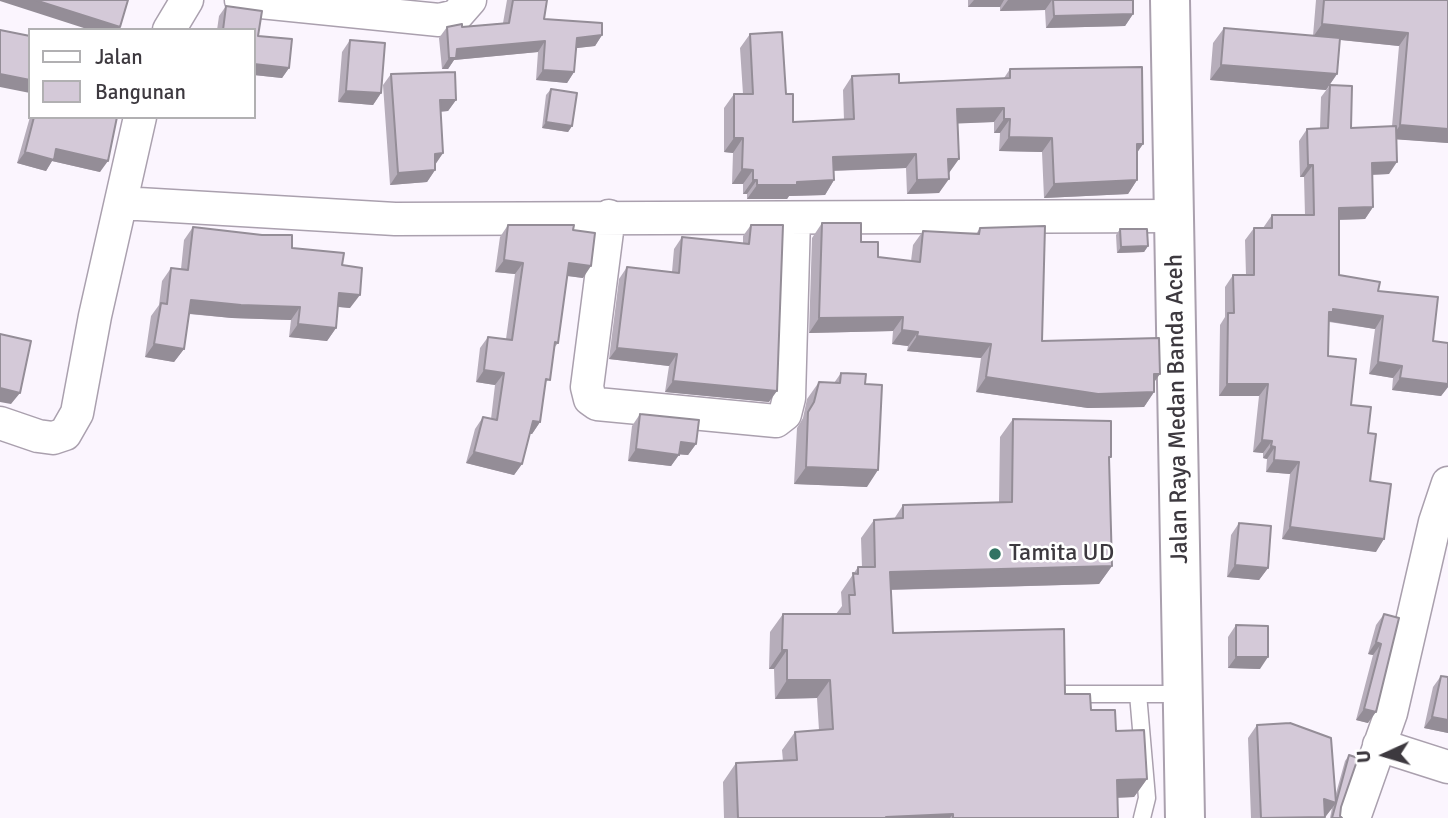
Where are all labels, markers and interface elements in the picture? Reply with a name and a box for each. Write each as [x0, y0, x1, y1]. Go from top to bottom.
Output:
legend [28, 28, 256, 119]
text: Jalan [95, 44, 143, 70]
text: Bangunan [95, 79, 186, 105]
street label: Jalan Raya Medan Banda Aceh [1161, 254, 1195, 564]
place label: Tamita UD [1009, 540, 1114, 568]
marker: Tamita UD [987, 546, 1003, 562]
north arrow [1350, 720, 1420, 790]
text: U [1352, 749, 1376, 764]

